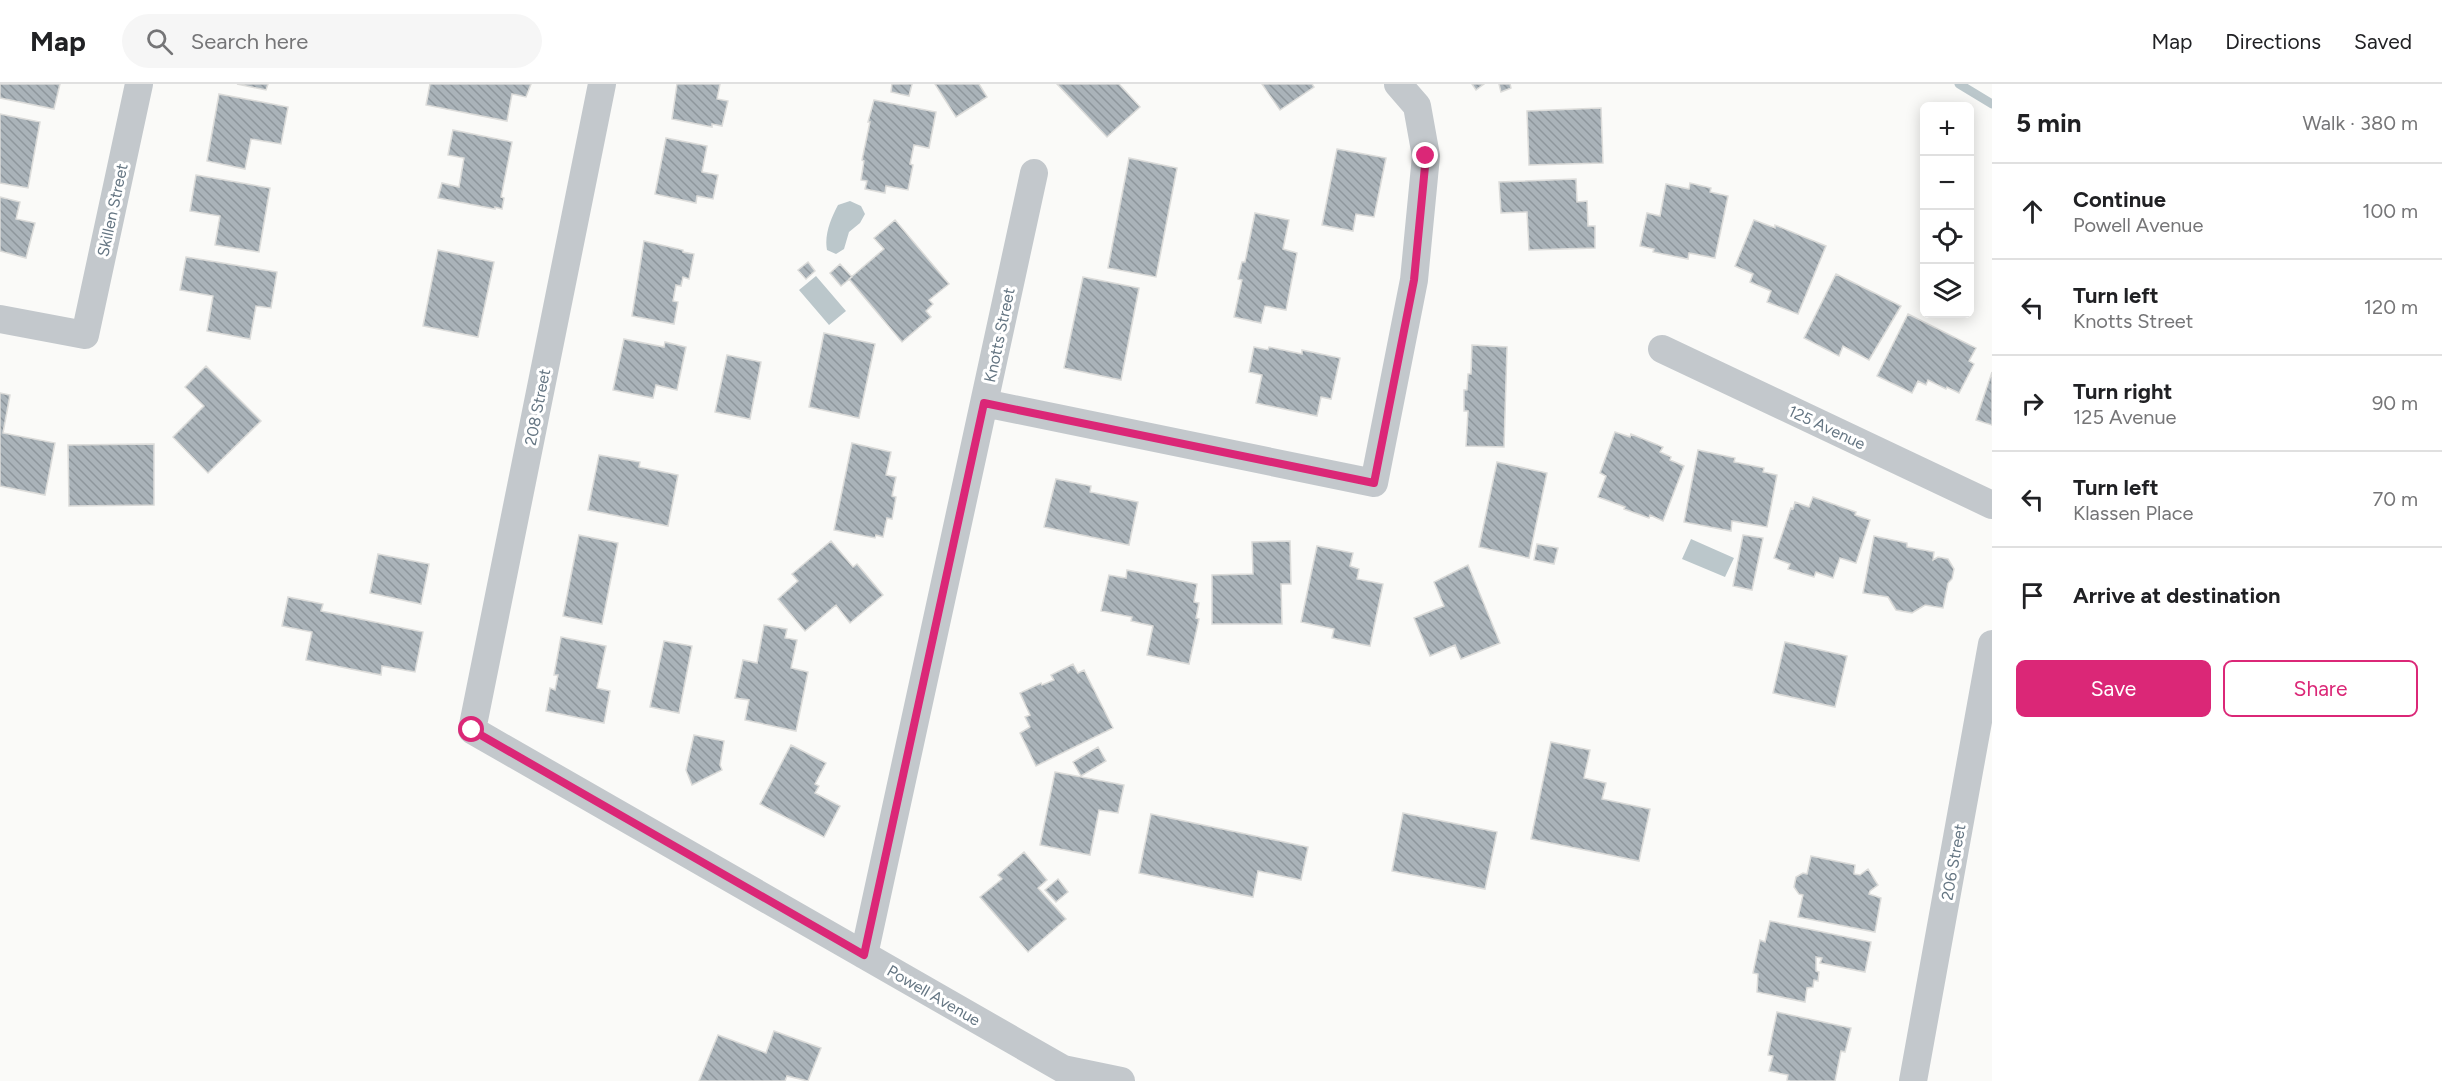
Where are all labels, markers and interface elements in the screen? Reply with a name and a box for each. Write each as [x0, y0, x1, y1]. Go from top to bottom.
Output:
search box [122, 14, 542, 68]
text: Map [30, 24, 86, 58]
icon: search [143, 25, 176, 58]
text: Search here [191, 28, 308, 55]
text: Map [2151, 29, 2192, 54]
text: Directions [2225, 29, 2321, 54]
text: Saved [2354, 29, 2412, 54]
map controls [1920, 102, 1974, 318]
button: + [1920, 102, 1974, 156]
text: 5 min [2016, 107, 2082, 139]
text: Walk · 380 m [2302, 111, 2418, 135]
route end [1412, 142, 1438, 168]
button: − [1920, 156, 1974, 210]
street label: Skillen Street [93, 162, 132, 258]
text: Continue [2073, 186, 2166, 213]
icon: ahead [2016, 195, 2049, 228]
text: 100 m [2362, 199, 2418, 223]
button: locate [1920, 210, 1974, 264]
text: Powell Avenue [2073, 213, 2203, 237]
button: layers [1920, 264, 1974, 318]
text: Turn left [2073, 282, 2159, 309]
street label: Knotts Street [980, 286, 1019, 384]
icon: left [2016, 291, 2049, 324]
text: 120 m [2364, 295, 2418, 319]
text: Knotts Street [2073, 309, 2193, 333]
street label: 208 Street [521, 367, 554, 447]
text: Turn right [2073, 378, 2172, 405]
icon: right [2016, 387, 2049, 420]
text: 90 m [2372, 391, 2418, 415]
street label: 125 Avenue [1785, 401, 1869, 454]
text: 125 Avenue [2073, 405, 2177, 429]
text: Turn left [2073, 474, 2159, 501]
icon: left [2016, 483, 2049, 516]
text: 70 m [2372, 487, 2418, 511]
text: Klassen Place [2073, 501, 2193, 525]
icon: arrive [2016, 579, 2049, 612]
text: Arrive at destination [2073, 582, 2281, 609]
button: Save [2016, 660, 2211, 717]
button: Share [2223, 660, 2418, 717]
route start [458, 716, 484, 742]
street label: 206 Street [1937, 823, 1970, 902]
street label: Powell Avenue [884, 961, 984, 1030]

